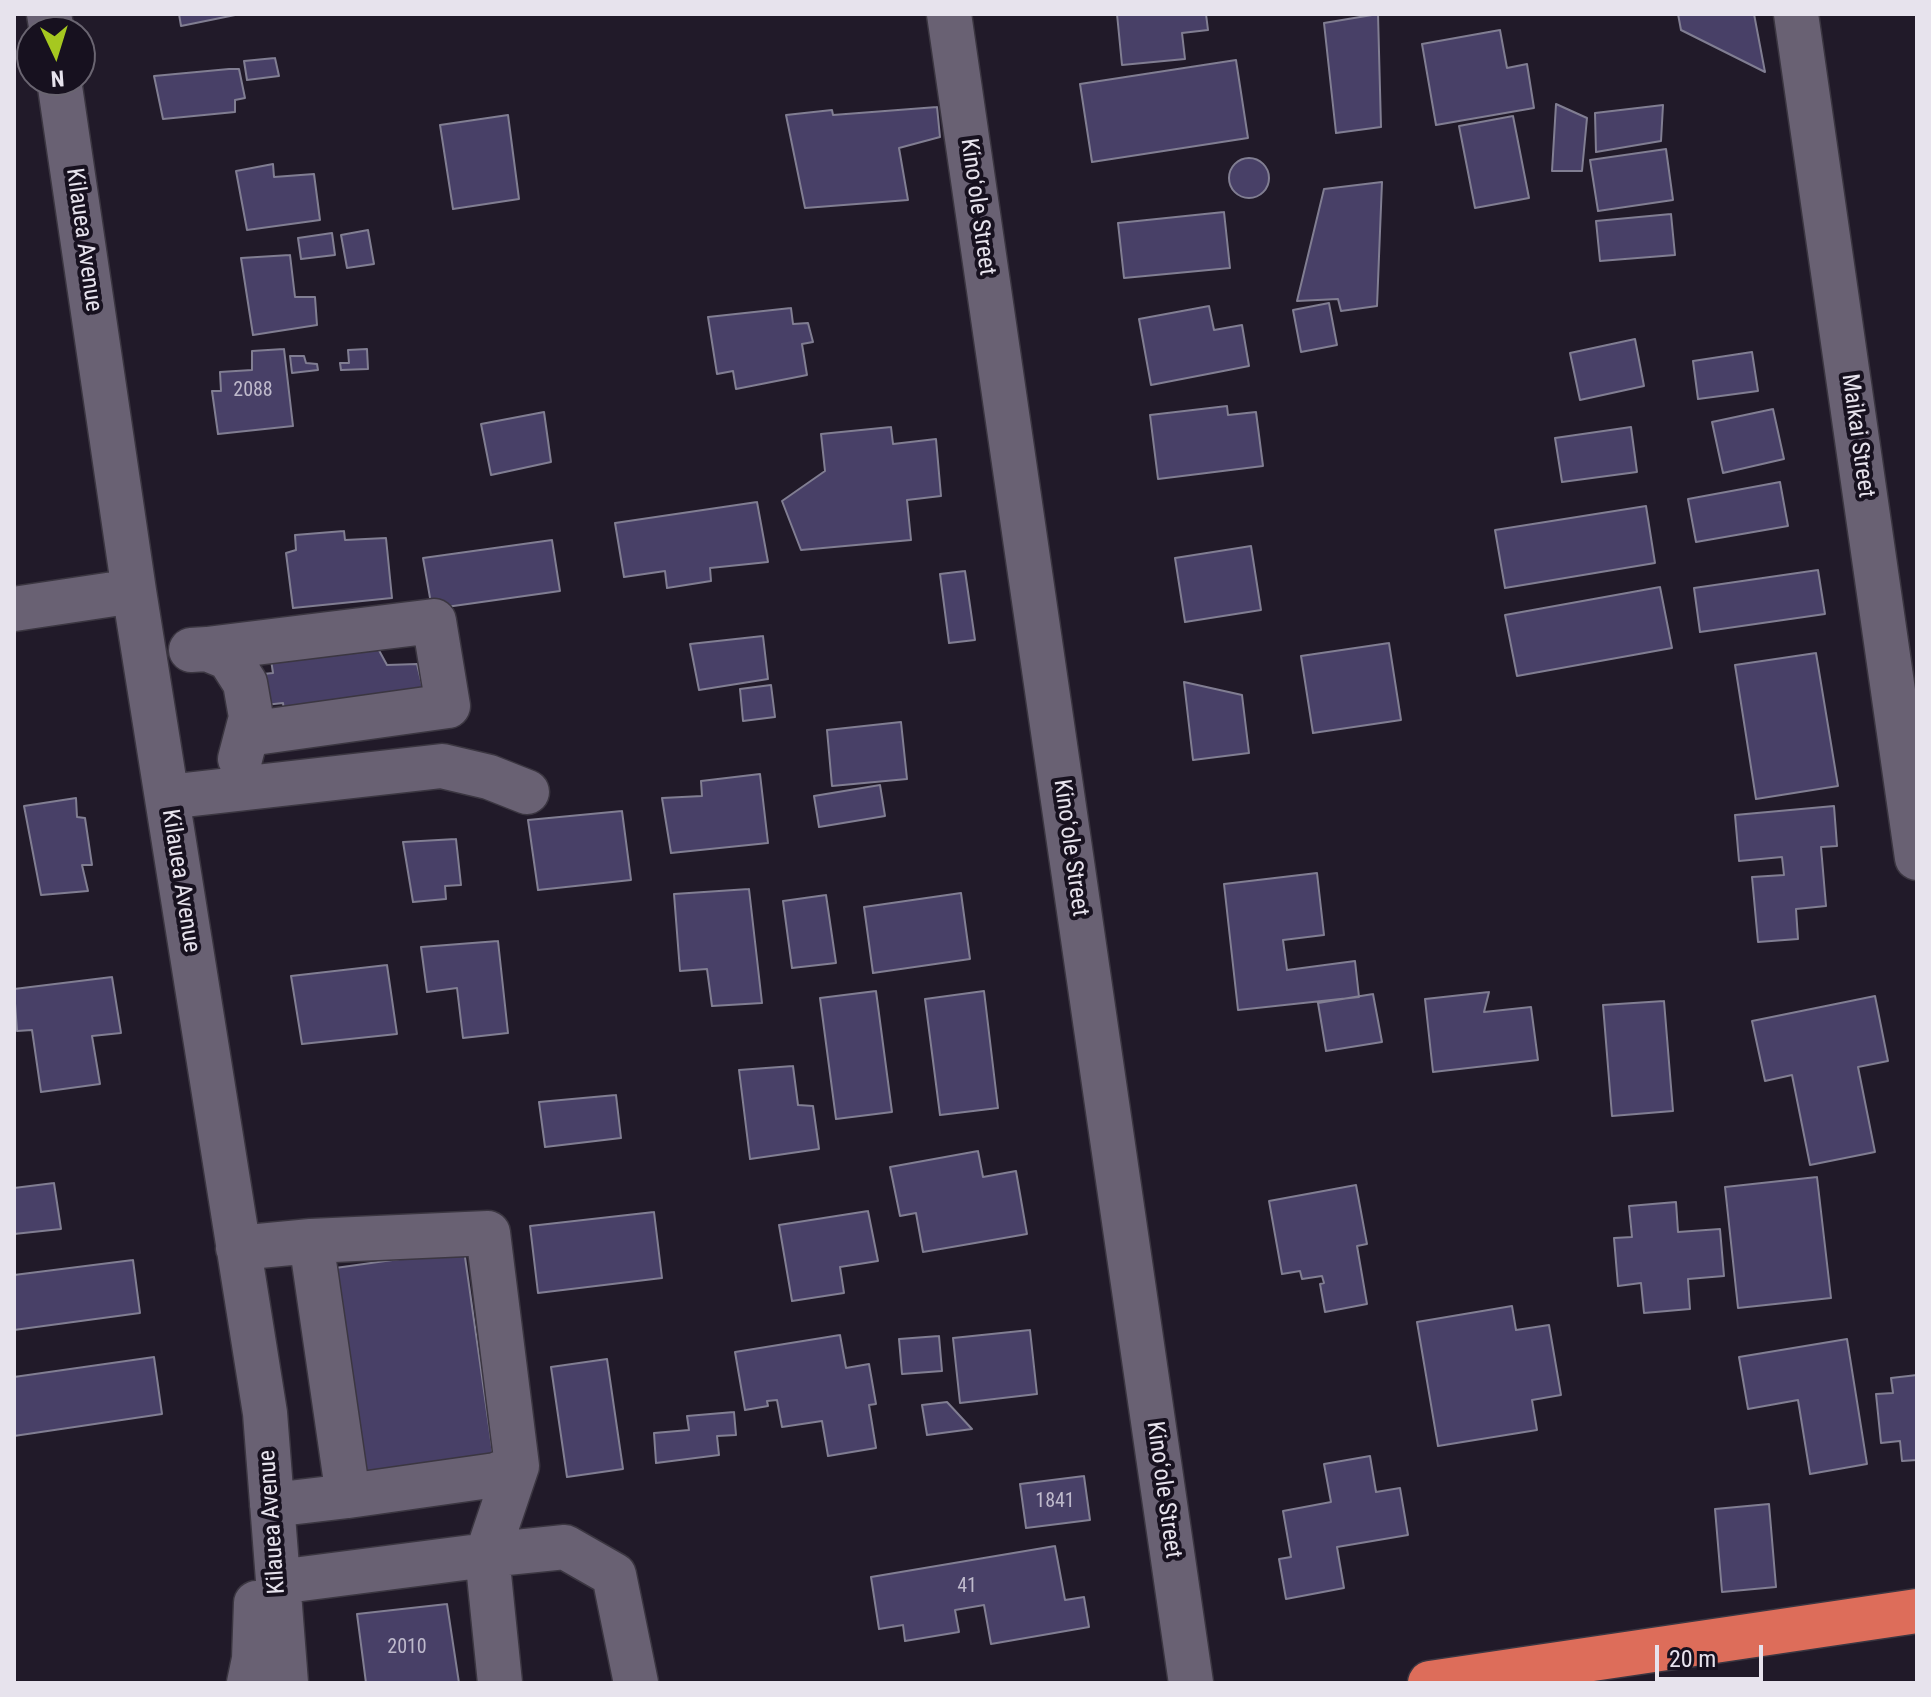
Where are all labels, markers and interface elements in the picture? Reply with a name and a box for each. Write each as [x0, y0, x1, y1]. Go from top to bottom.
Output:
north arrow [16, 16, 96, 96]
text: N [50, 66, 65, 91]
street label: Kinoʻole Street [953, 137, 1001, 277]
street label: Kilauea Avenue [59, 166, 107, 314]
street label: Maikai Street [1834, 372, 1880, 500]
house number: 2088 [233, 379, 273, 403]
street label: Kinoʻole Street [1046, 778, 1094, 918]
street label: Kilauea Avenue [154, 807, 206, 955]
street label: Kinoʻole Street [1139, 1420, 1187, 1560]
street label: Kilauea Avenue [254, 1449, 292, 1595]
house number: 1841 [1035, 1490, 1075, 1514]
house number: 41 [957, 1575, 977, 1599]
scale bar [1659, 1629, 1767, 1679]
house number: 2010 [387, 1636, 427, 1660]
text: 20 m [1669, 1645, 1716, 1673]

